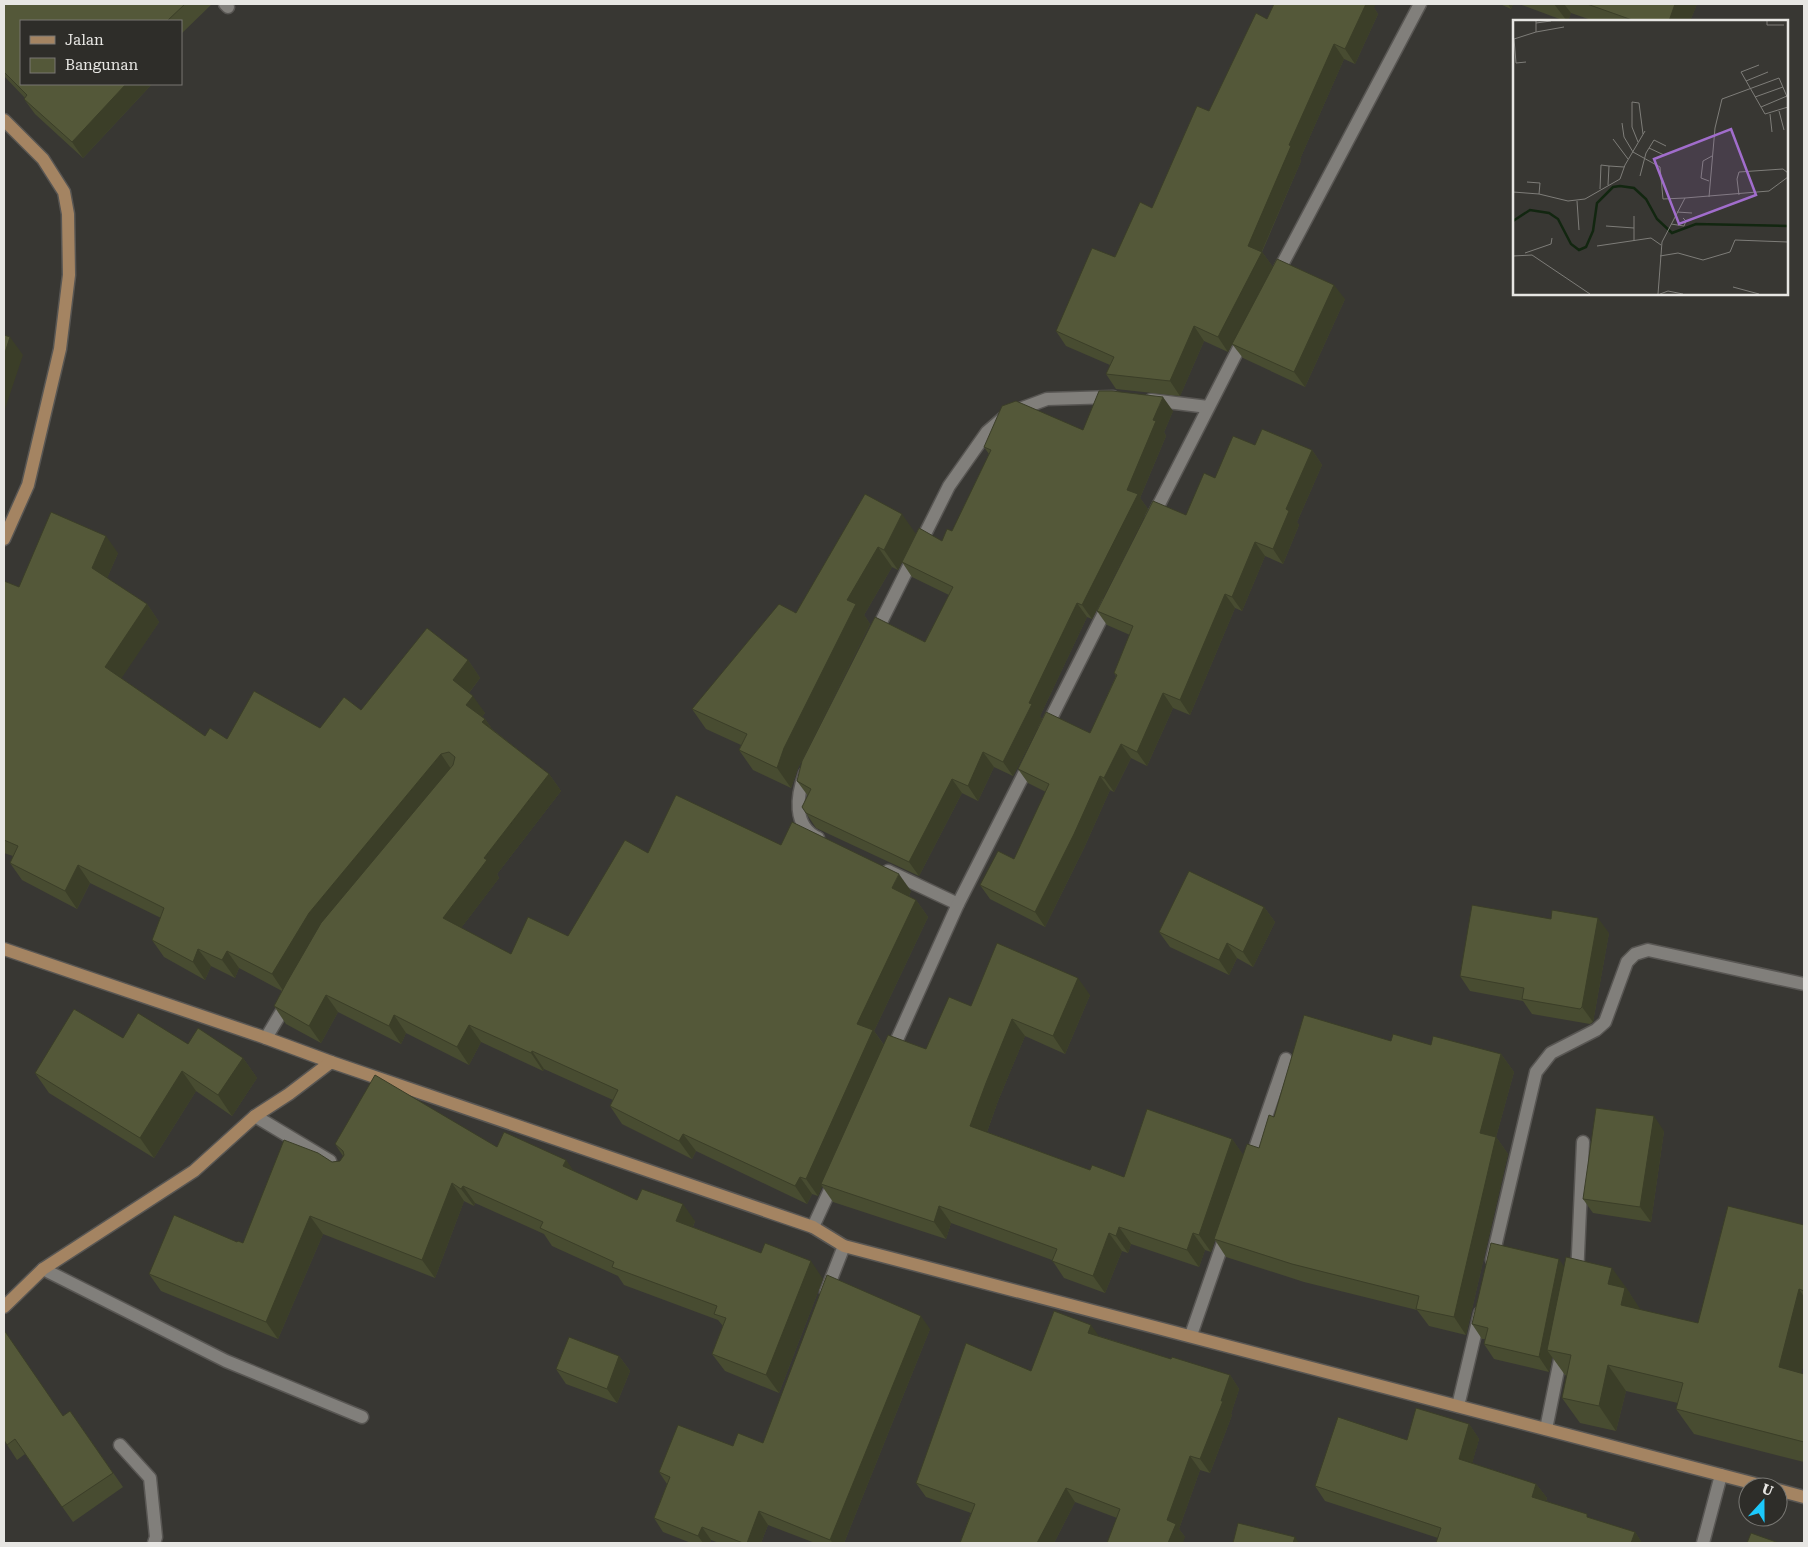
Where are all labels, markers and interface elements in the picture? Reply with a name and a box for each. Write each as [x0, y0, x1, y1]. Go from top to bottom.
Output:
legend [20, 20, 182, 85]
inset map [1513, 20, 1788, 295]
text: Jalan [65, 31, 104, 49]
text: Bangunan [65, 56, 138, 74]
north arrow [1738, 1477, 1788, 1527]
text: U [1760, 1480, 1776, 1499]

